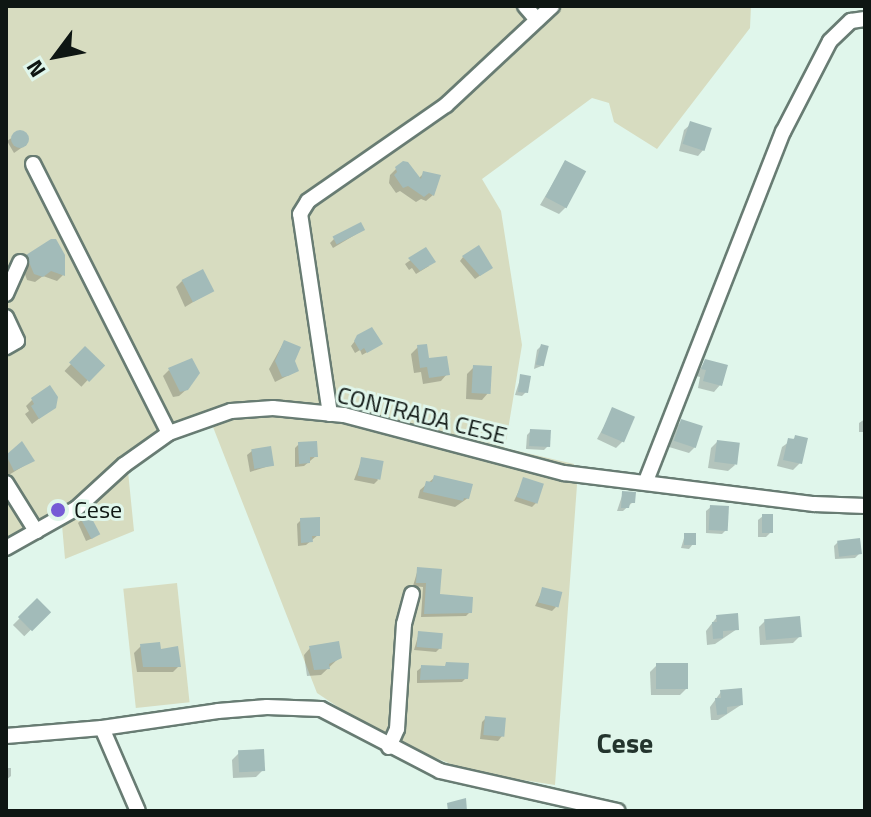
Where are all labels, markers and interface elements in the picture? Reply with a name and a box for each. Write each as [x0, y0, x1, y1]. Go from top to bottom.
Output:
north arrow [16, 16, 96, 96]
text: N [17, 53, 54, 84]
street label: CONTRADA CESE [334, 380, 510, 450]
place label: Cese [74, 496, 122, 524]
marker: Cese [49, 501, 67, 519]
district label: Cese [597, 726, 653, 760]

